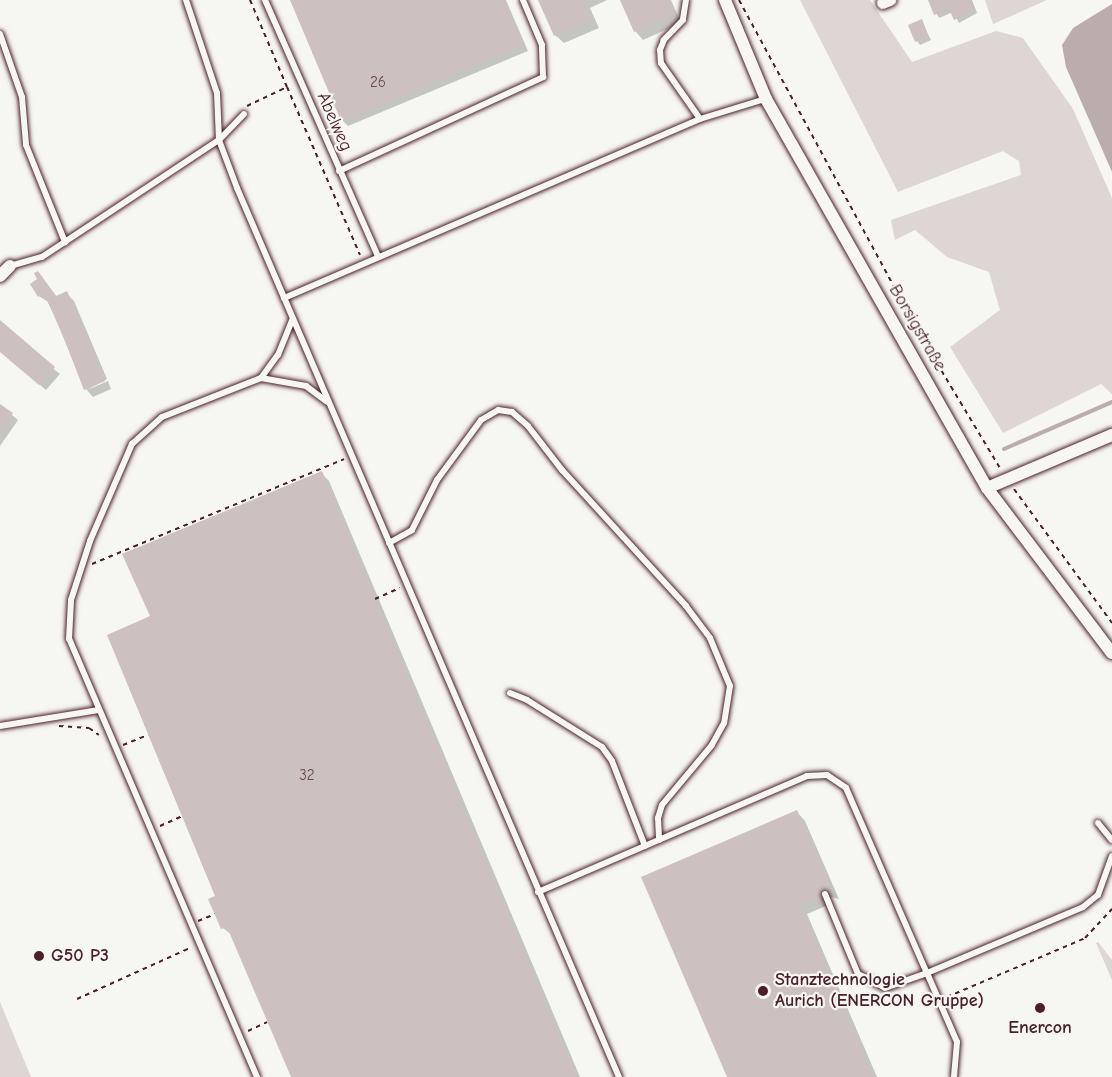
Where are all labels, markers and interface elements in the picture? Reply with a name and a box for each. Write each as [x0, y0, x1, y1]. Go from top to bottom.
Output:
house number: 26 [370, 74, 386, 92]
street label: Abelweg [312, 89, 356, 155]
street label: Borsigstraße [884, 281, 950, 375]
house number: 32 [299, 767, 315, 785]
place label: G50 P3 [51, 945, 109, 967]
marker: G50 P3 [32, 949, 46, 963]
place label: Stanztechnologie Aurich (ENERCON Gruppe) [775, 970, 984, 1012]
marker: Stanztechnologie Aurich (ENERCON Gruppe) [756, 984, 770, 998]
marker: Enercon [1033, 1001, 1047, 1015]
place label: Enercon [1008, 1017, 1072, 1039]

